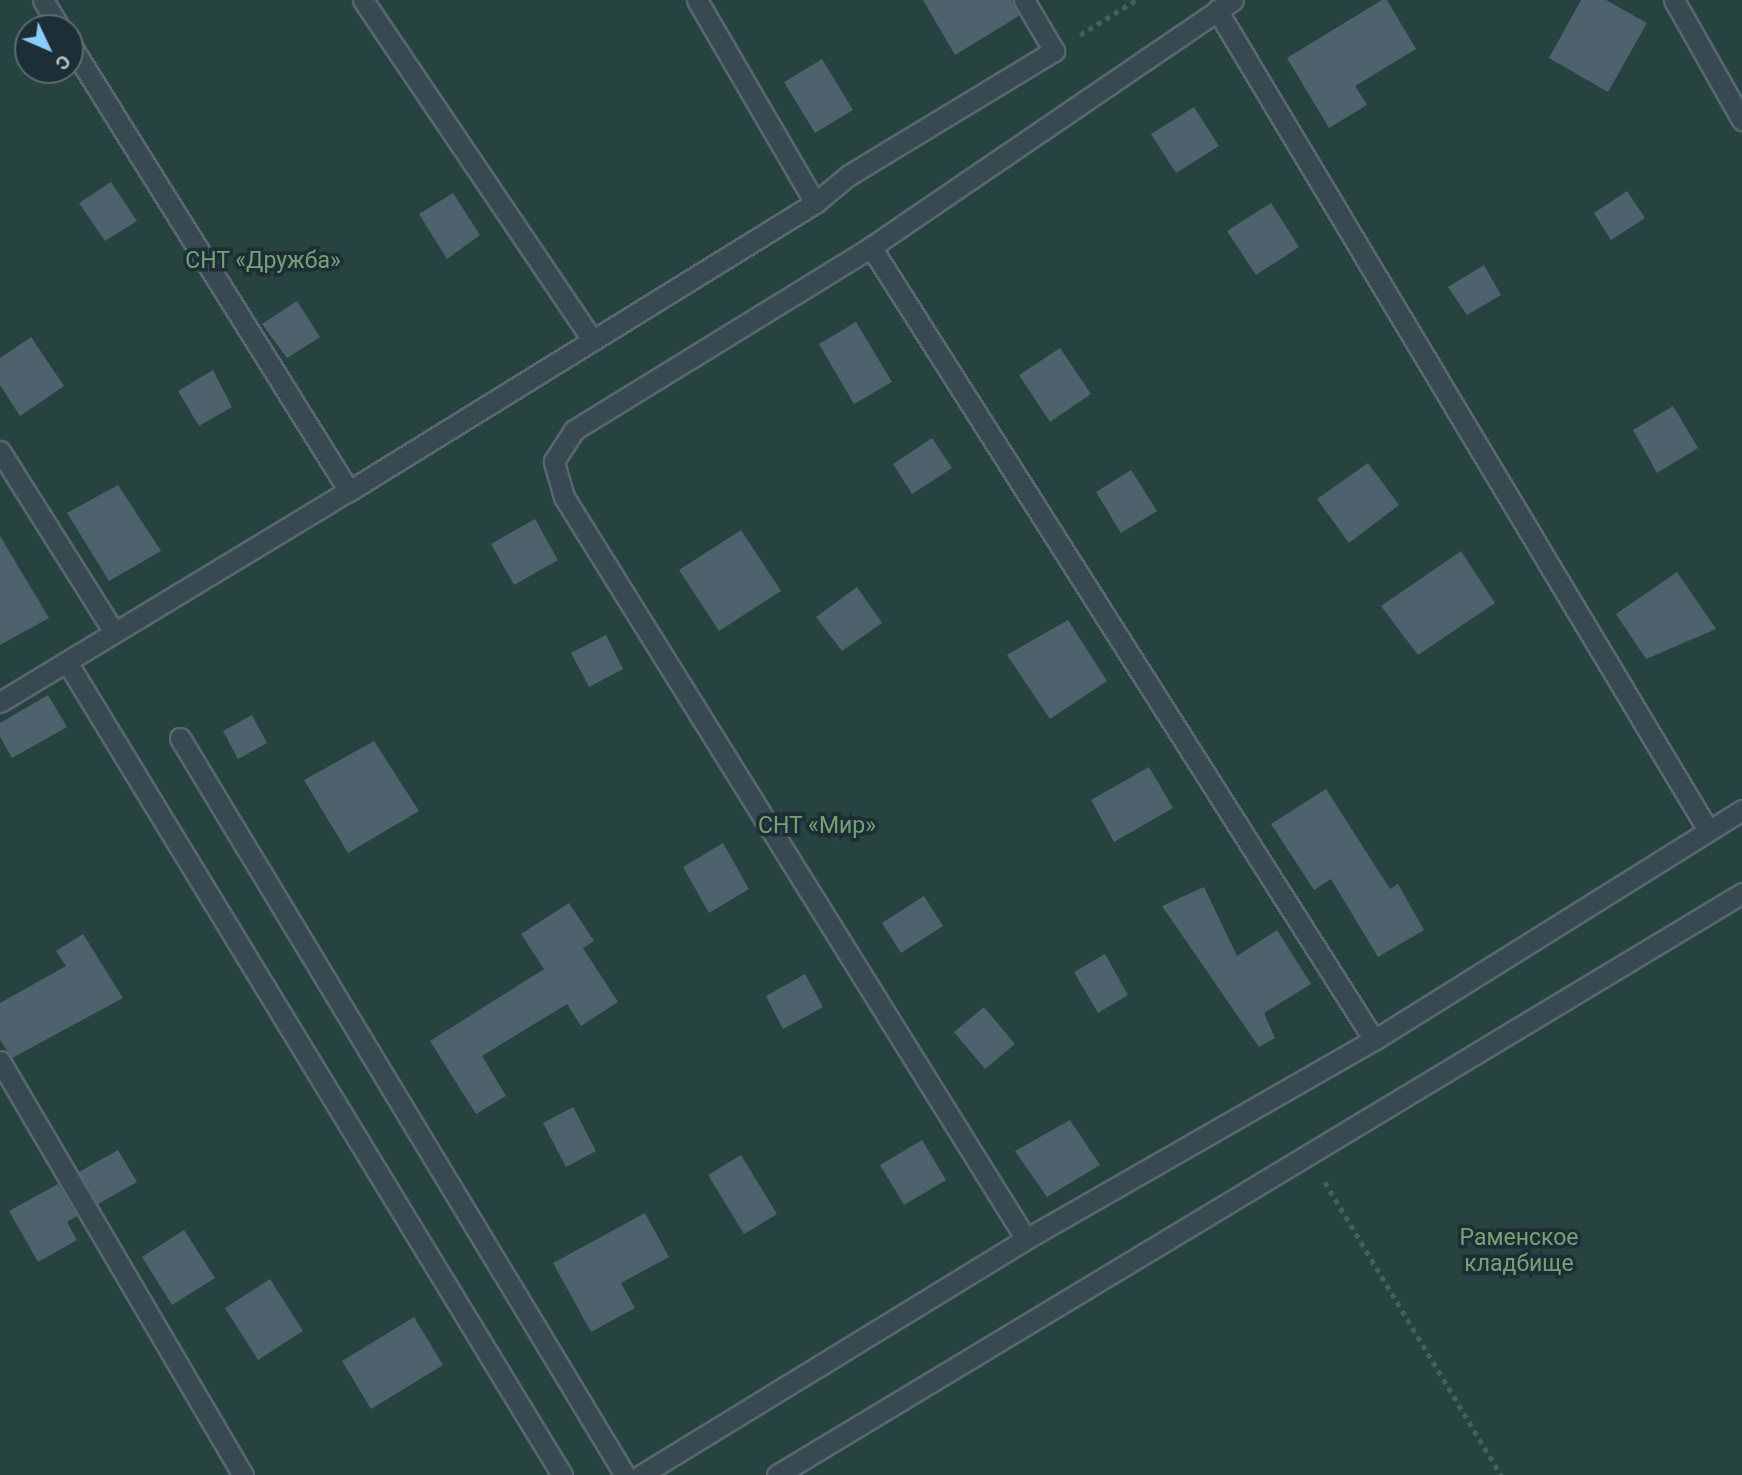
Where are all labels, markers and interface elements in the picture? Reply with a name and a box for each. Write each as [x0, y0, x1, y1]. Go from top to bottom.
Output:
north arrow [14, 14, 84, 84]
text: С [50, 50, 76, 75]
park label: СНТ «Дружба» [185, 247, 341, 275]
park label: СНТ «Мир» [758, 812, 876, 840]
park label: Раменское кладбище [1460, 1224, 1578, 1278]

